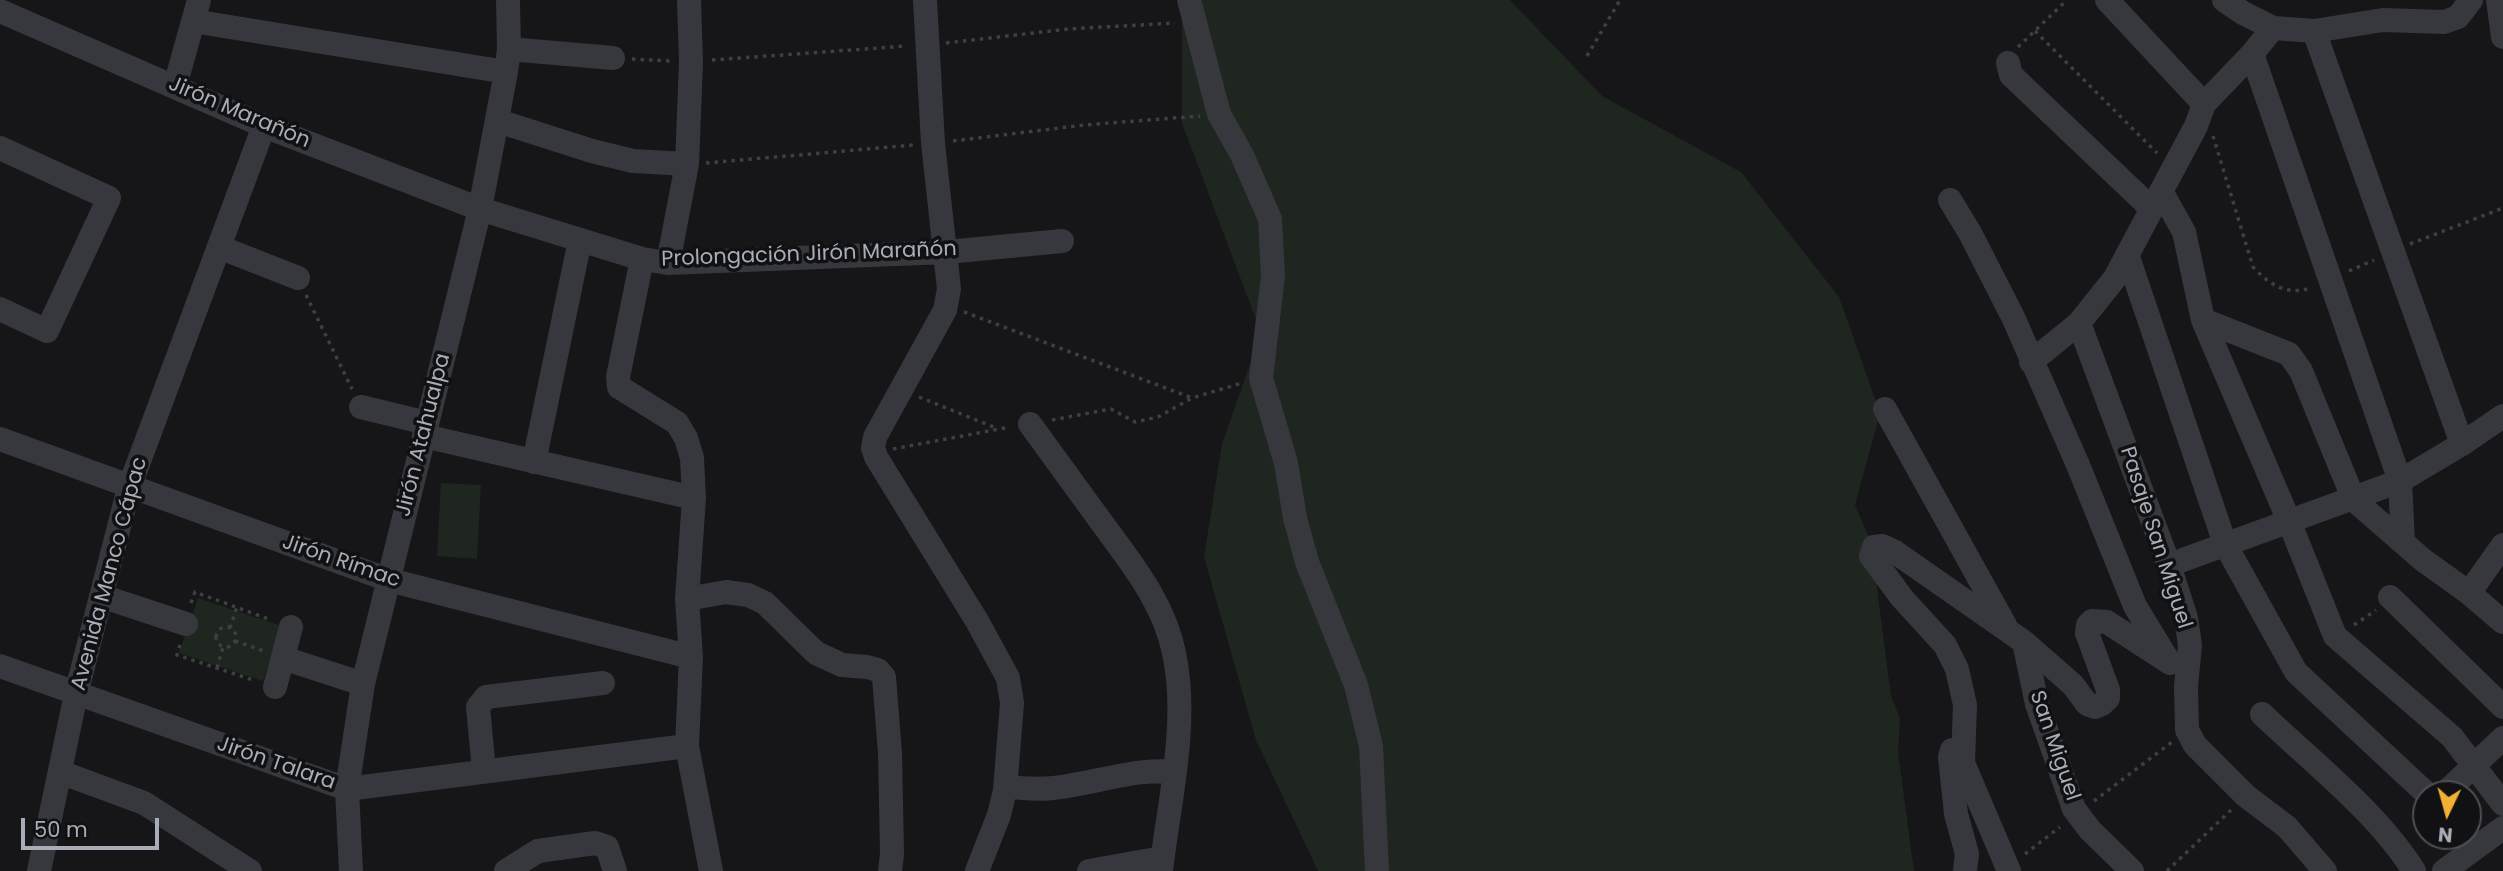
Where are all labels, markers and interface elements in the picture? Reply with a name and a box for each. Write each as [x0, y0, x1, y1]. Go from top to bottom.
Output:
street label: Jirón Marañón [164, 72, 314, 154]
street label: Prolongación Jirón Marañón [661, 237, 957, 273]
street label: Jirón Atahualpa [392, 351, 456, 519]
street label: Pasaje San Miguel [2114, 444, 2196, 632]
street label: Avenida Manco Cápac [67, 455, 153, 693]
street label: Jirón Rímac [279, 530, 403, 594]
street label: San Miguel [2023, 688, 2085, 804]
street label: Jirón Talara [213, 732, 339, 796]
north arrow [2412, 780, 2482, 850]
scale bar [24, 804, 163, 848]
text: 50 m [34, 815, 88, 844]
text: N [2437, 820, 2454, 848]

